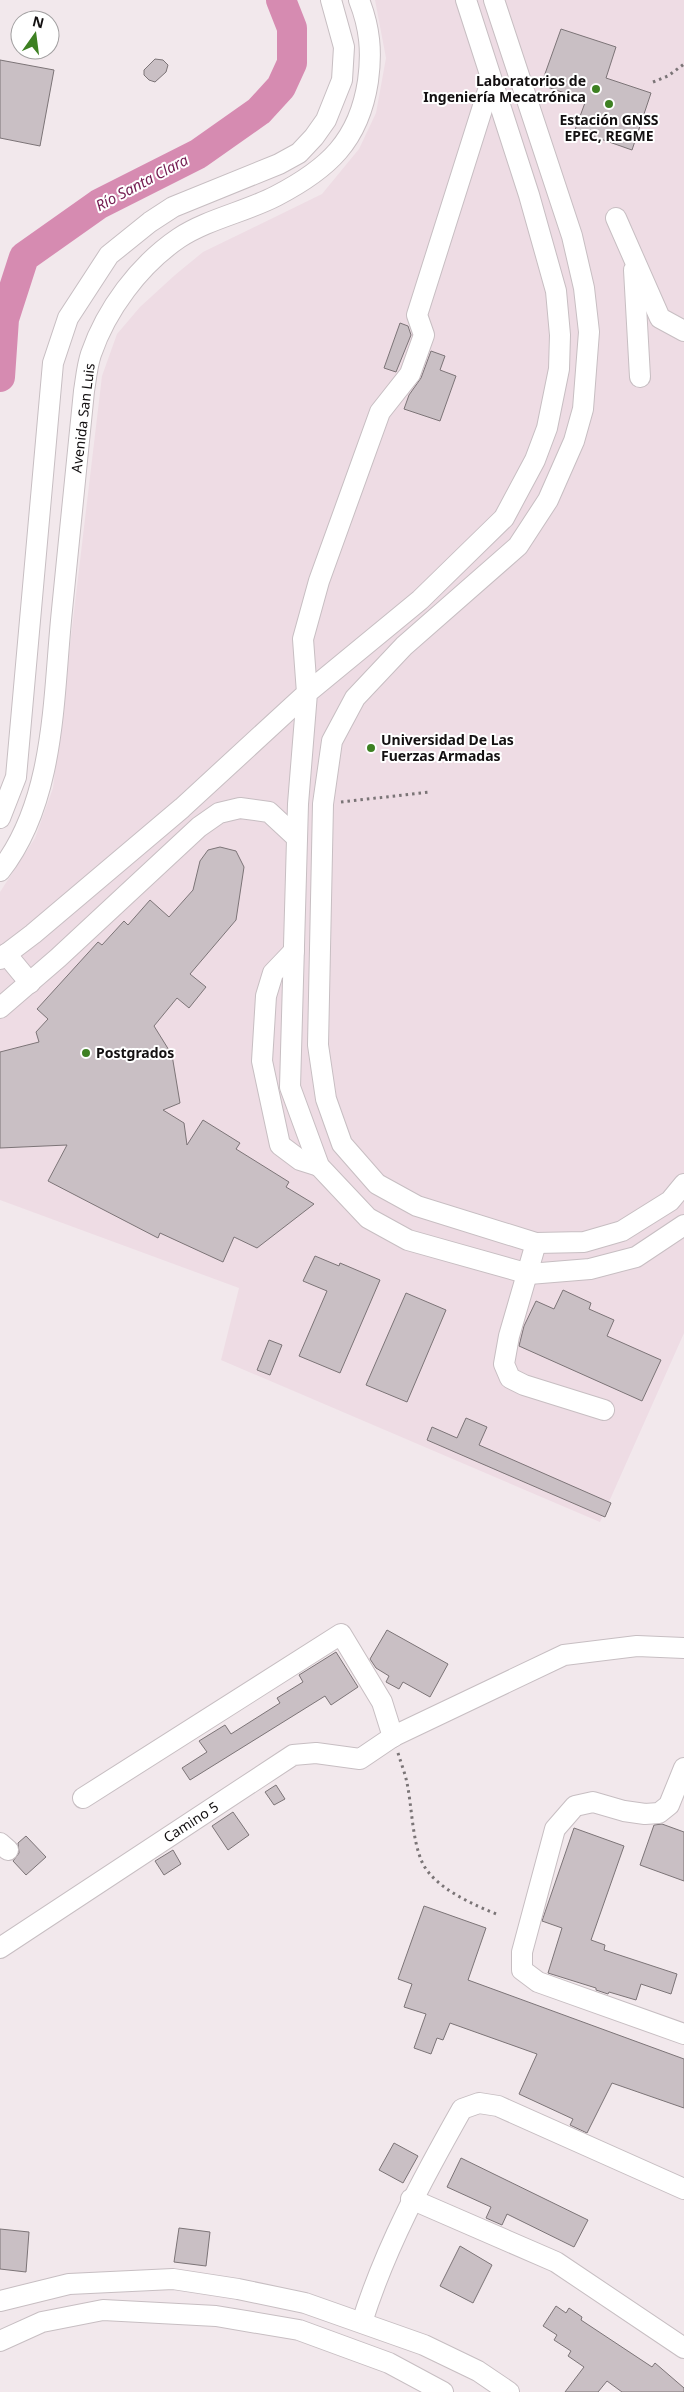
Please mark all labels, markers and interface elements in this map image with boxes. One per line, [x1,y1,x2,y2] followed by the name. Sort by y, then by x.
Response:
[10,10,60,60] north arrow
[30,11,46,32] text: N
[423,71,586,106] place label: Laboratorios de Ingeniería Mecatrónica
[590,83,602,95] marker: Laboratorios de Ingeniería Mecatrónica
[603,98,615,110] marker: Estación GNSS EPEC, REGME
[559,110,659,145] place label: Estación GNSS EPEC, REGME
[92,149,192,215] water label: Río Santa Clara
[66,362,99,474] street label: Avenida San Luis
[381,730,514,765] place label: Universidad De Las Fuerzas Armadas
[365,742,377,754] marker: Universidad De Las Fuerzas Armadas
[96,1043,174,1062] place label: Postgrados
[80,1047,92,1059] marker: Postgrados
[159,1797,222,1846] street label: Camino 5

